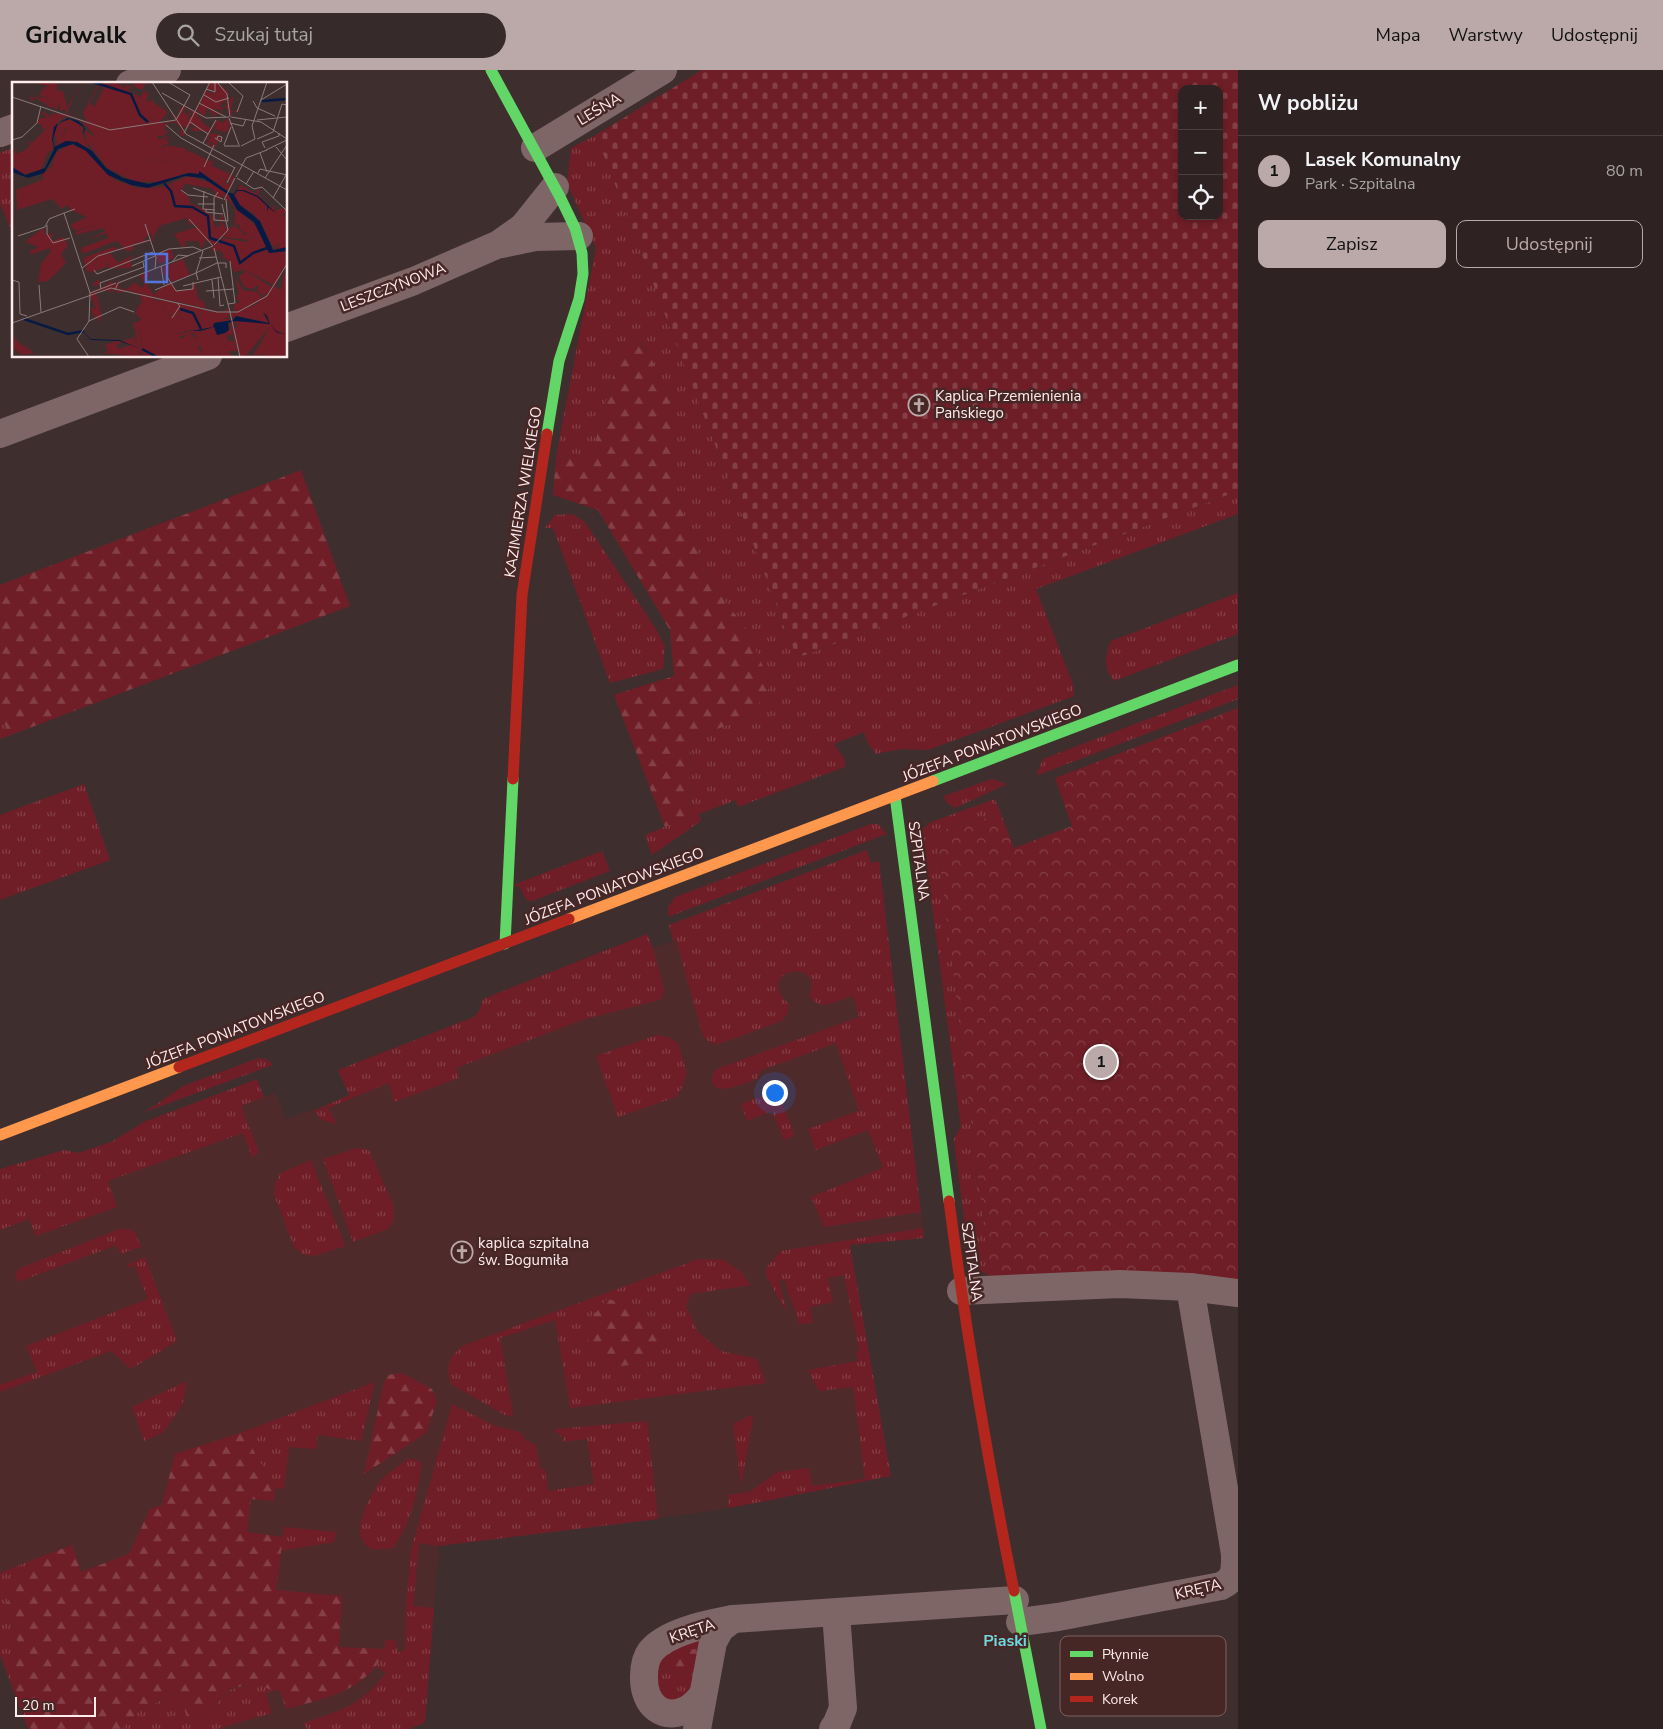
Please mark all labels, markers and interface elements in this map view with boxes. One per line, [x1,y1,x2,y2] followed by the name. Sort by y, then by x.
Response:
[156,13,506,58] search box
[25,19,126,51] text: Gridwalk
[174,21,202,49] icon: search
[214,22,313,48] text: Szukaj tutaj
[1376,23,1420,47] text: Mapa
[1448,23,1523,47] text: Warstwy
[1551,23,1638,47] text: Udostępnij
[12,82,288,358] inset map
[1178,85,1223,220] map controls
[1178,85,1223,130] button: +
[573,87,625,130] street label: LEŚNA
[1258,89,1359,117] text: W pobliżu
[1178,130,1223,175] button: −
[1305,147,1461,173] text: Lasek Komunalny
[1269,160,1279,182] text: 1
[1606,160,1643,182] text: 80 m
[1305,173,1416,195] text: Park · Szpitalna
[1178,175,1223,220] button: locate
[1258,220,1446,268] button: Zapisz
[1456,220,1643,268] button: Udostępnij
[337,258,449,316] street label: LESZCZYNOWA
[935,386,1081,423] place label: Kaplica Przemienienia Pańskiego
[907,393,931,417] church icon: Kaplica Przemienienia Pańskiego
[500,405,546,579] street label: KAZIMIERZA WIELKIEGO
[898,699,1085,787] street label: JÓZEFA PONIATOWSKIEGO
[904,820,934,902] street label: SZPITALNA
[520,842,707,930] street label: JÓZEFA PONIATOWSKIEGO
[141,986,328,1074] street label: JÓZEFA PONIATOWSKIEGO
[1085,1043,1117,1081] pin: 1
[762,1080,788,1106] your location
[957,1221,987,1303] street label: SZPITALNA
[478,1233,589,1270] place label: kaplica szpitalna św. Bogumiła
[450,1240,474,1264] church icon: kaplica szpitalna św. Bogumiła
[1173,1574,1223,1604] street label: KRĘTA
[667,1614,717,1648] street label: KRĘTA
[983,1630,1027,1652] district label: Piaski
[1060,1636,1226,1716] legend
[1102,1645,1149,1664] text: Płynnie
[1102,1667,1144,1686] text: Wolno
[1102,1690,1139,1709] text: Korek
[15,1694,96,1717] scale bar
[22,1696,54,1715] text: 20 m

